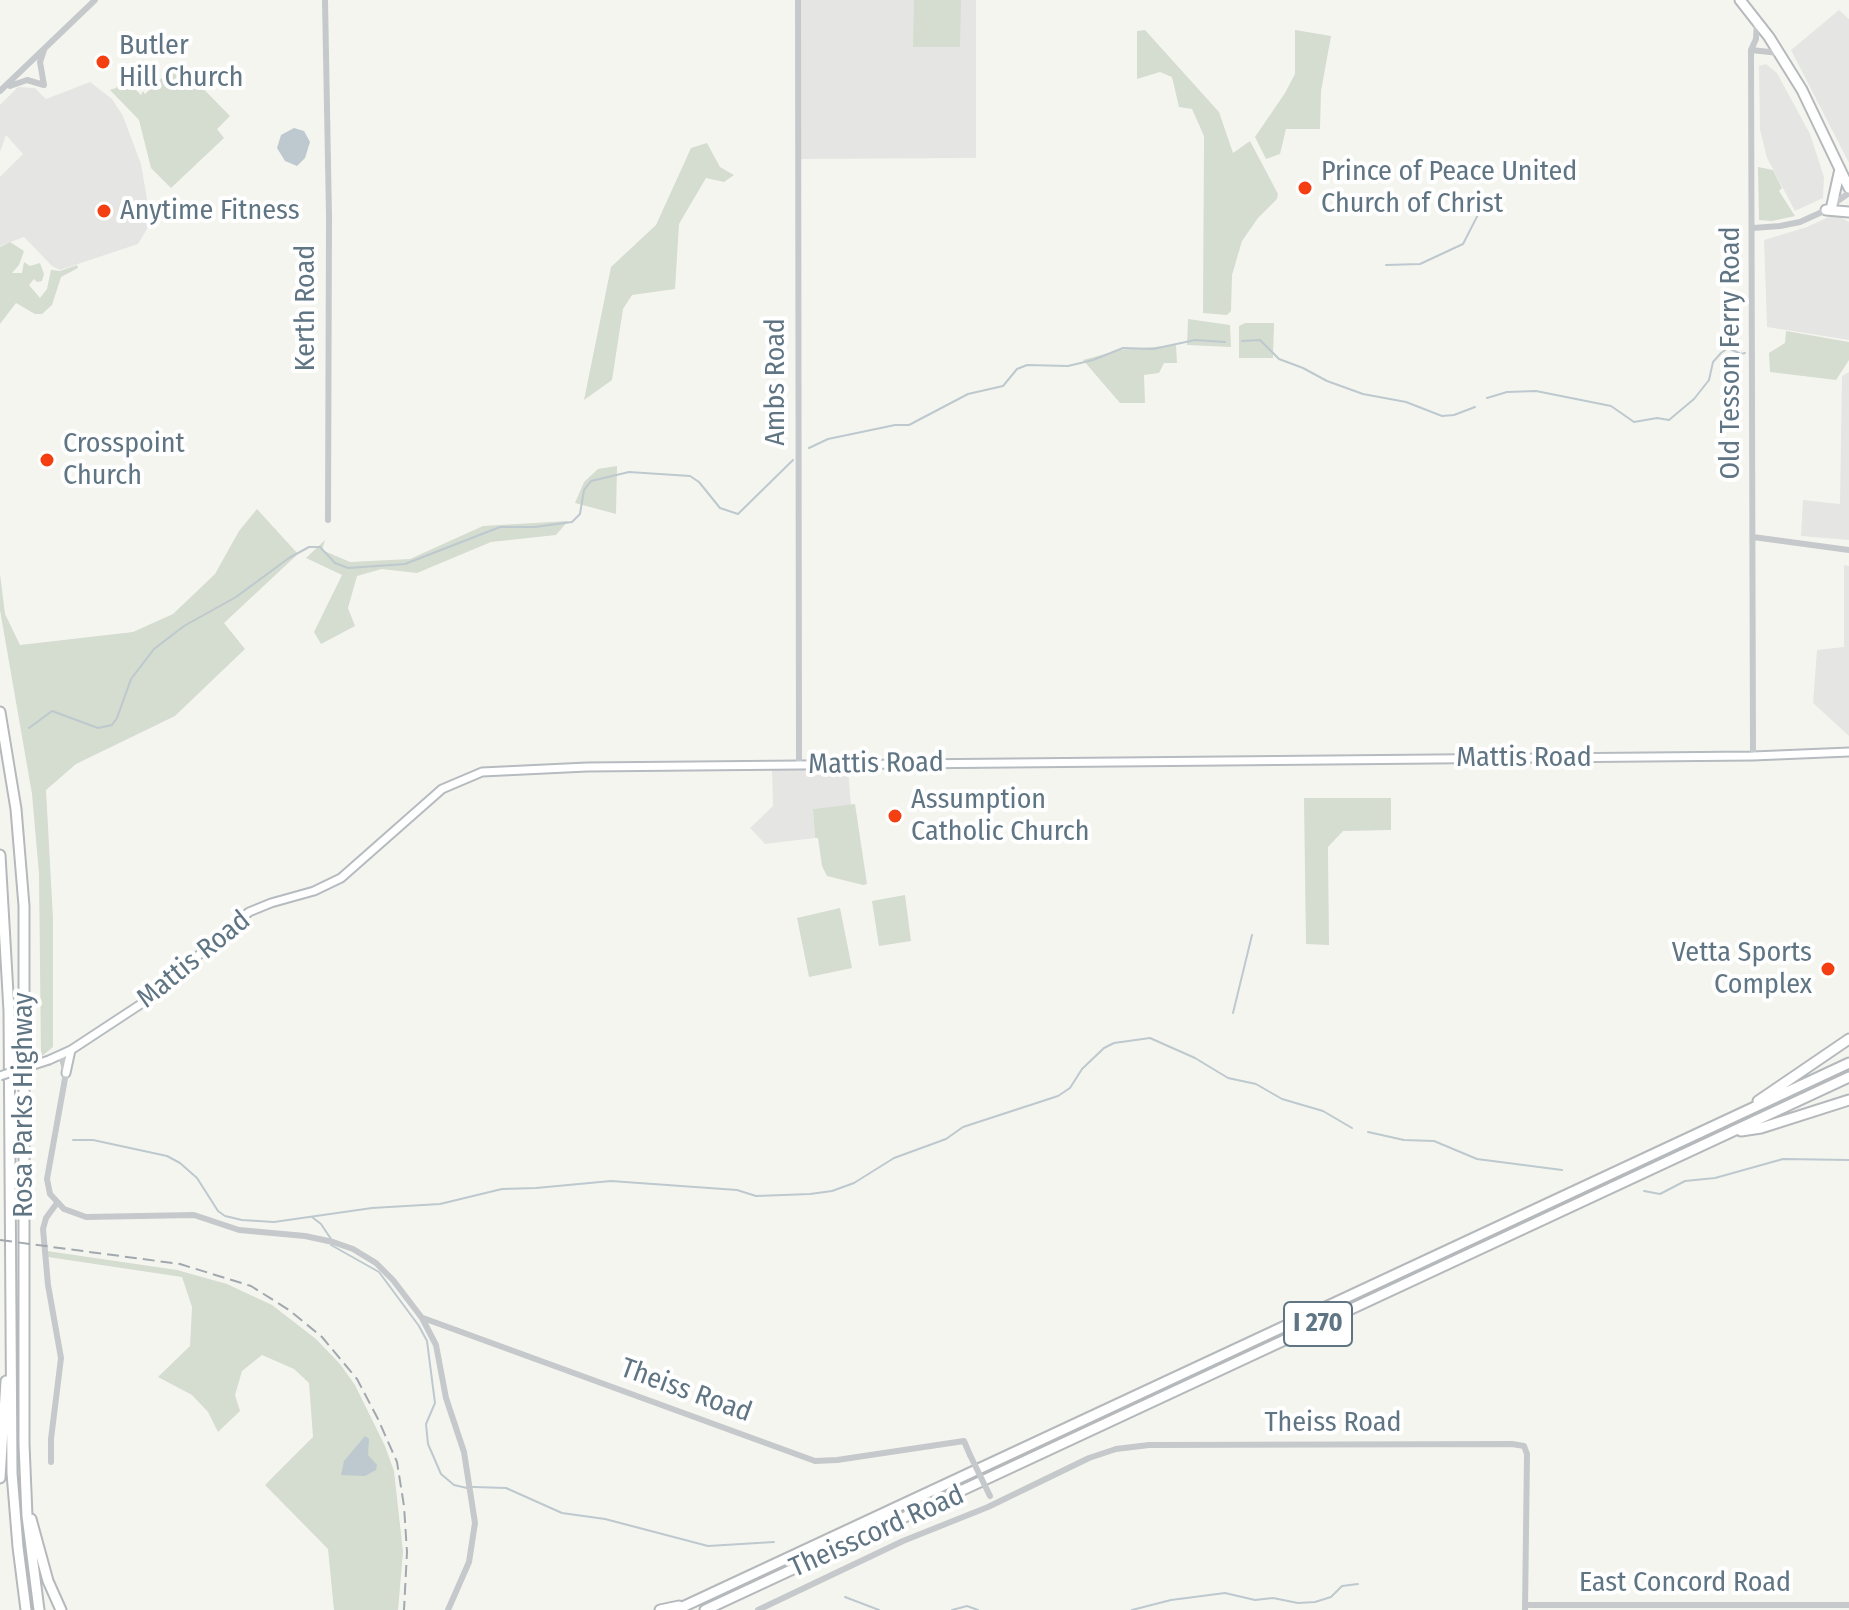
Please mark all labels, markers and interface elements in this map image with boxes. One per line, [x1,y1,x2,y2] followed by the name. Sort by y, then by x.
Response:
[119,29,243,95] place label: Butler Hill Church
[94,53,112,71] marker: Butler Hill Church
[1321,155,1577,221] place label: Prince of Peace United Church of Christ
[1296,179,1314,197] marker: Prince of Peace United Church of Christ
[120,194,300,228] place label: Anytime Fitness
[95,202,113,220] marker: Anytime Fitness
[1714,226,1748,480] street label: Old Tesson Ferry Road
[289,245,323,371] street label: Kerth Road
[759,318,793,446] street label: Ambs Road
[63,427,185,493] place label: Crosspoint Church
[38,451,56,469] marker: Crosspoint Church
[1456,741,1592,775] street label: Mattis Road
[808,746,944,782] street label: Mattis Road
[911,783,1089,849] place label: Assumption Catholic Church
[886,807,904,825] marker: Assumption Catholic Church
[131,904,257,1016] street label: Mattis Road
[1672,936,1812,1002] place label: Vetta Sports Complex
[1819,960,1837,978] marker: Vetta Sports Complex
[7,992,41,1218] street label: Rosa Parks Highway
[1284,1302,1352,1346] road number: I 270
[616,1352,756,1430] street label: Theiss Road
[1265,1406,1401,1440] street label: Theiss Road
[785,1479,969,1585] street label: Theisscord Road
[1579,1566,1791,1600] street label: East Concord Road

